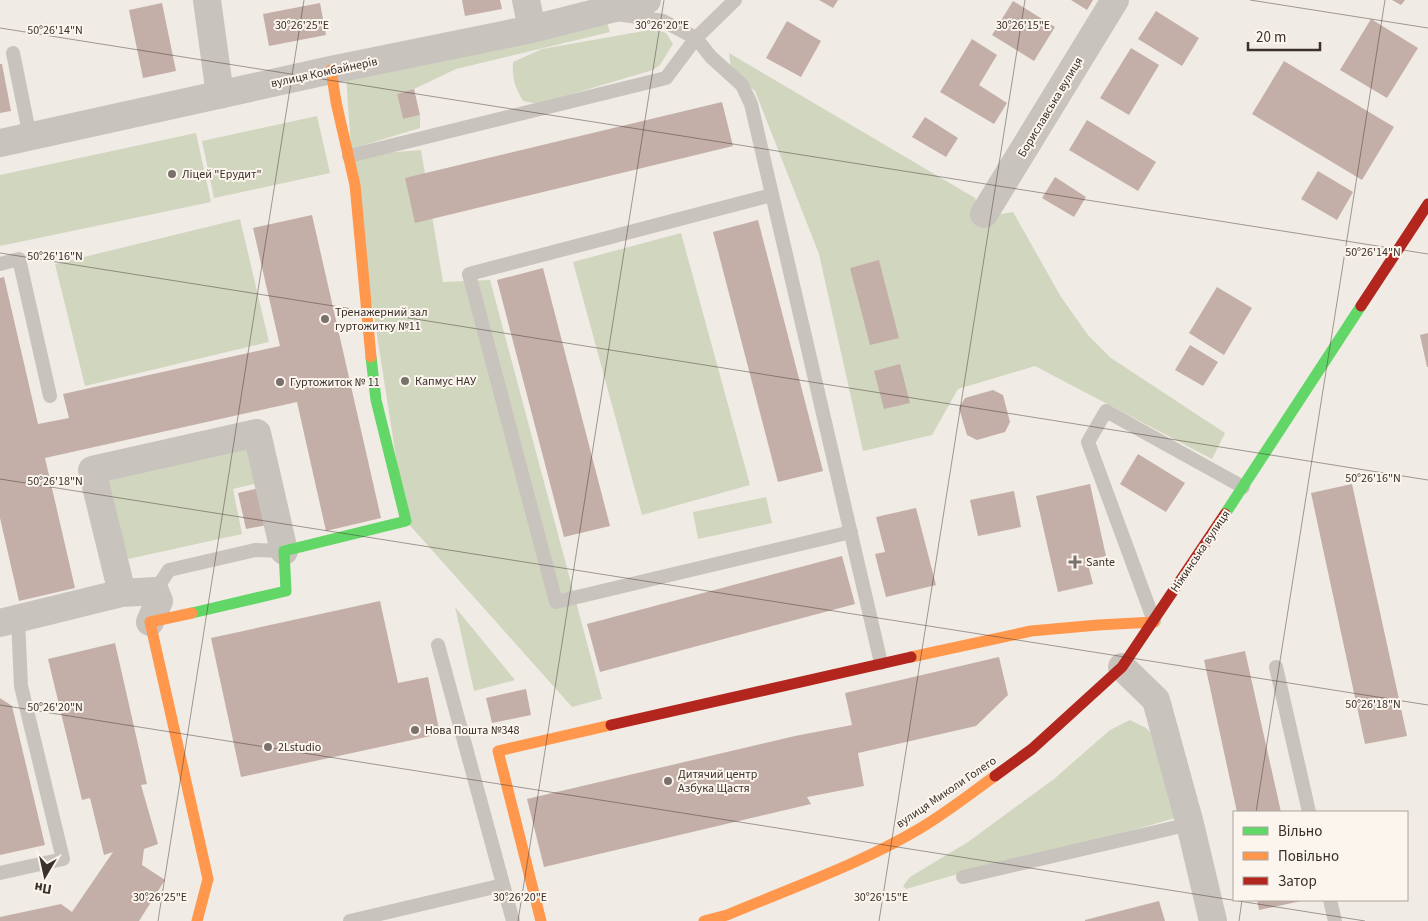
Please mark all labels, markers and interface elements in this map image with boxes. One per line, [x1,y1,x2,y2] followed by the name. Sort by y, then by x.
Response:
[275,17,329,34] text: 30°26'25"E
[635,17,689,34] text: 30°26'20"E
[996,17,1050,34] text: 30°26'15"E
[1248,20,1320,52] scale bar
[27,22,83,39] text: 50°26'14"N
[1256,27,1286,48] text: 20 m
[269,53,379,92] street label: вулиця Комбайнерів
[1014,54,1087,161] street label: Бориславська вулиця
[182,166,262,183] place label: Ліцей "Ерудит"
[166,168,178,180] marker: Ліцей "Ерудит"
[1345,244,1401,261] text: 50°26'14"N
[27,248,83,265] text: 50°26'16"N
[335,304,428,335] place label: Тренажерний зал гуртожитку №11
[319,313,331,325] marker: Тренажерний зал гуртожитку №11
[415,373,477,390] place label: Капмус НАУ
[290,374,380,391] place label: Гуртожиток № 11
[399,375,411,387] marker: Капмус НАУ
[274,376,286,388] marker: Гуртожиток № 11
[1345,470,1401,487] text: 50°26'16"N
[27,473,83,490] text: 50°26'18"N
[1167,507,1234,596] street label: Ніжинська вулиця
[1086,554,1115,571] place label: Sante
[1068,555,1082,569] marker: Sante
[1345,696,1401,713] text: 50°26'18"N
[27,699,83,716] text: 50°26'20"N
[425,722,519,739] place label: Нова Пошта №348
[409,724,421,736] marker: Нова Пошта №348
[278,739,321,756] place label: 2Lstudio
[262,741,274,753] marker: 2Lstudio
[893,752,1000,832] street label: вулиця Миколи Голего
[678,766,758,797] place label: Дитячий центр Азбука Щастя
[662,775,674,787] marker: Дитячий центр Азбука Щастя
[1233,811,1408,901] legend
[1278,821,1322,842] text: Вільно
[1278,846,1339,867] text: Повільно
[20,851,70,901] north arrow
[1278,871,1317,892] text: Затор
[33,877,53,899] text: Пн
[133,889,187,906] text: 30°26'25"E
[493,889,547,906] text: 30°26'20"E
[854,889,908,906] text: 30°26'15"E

